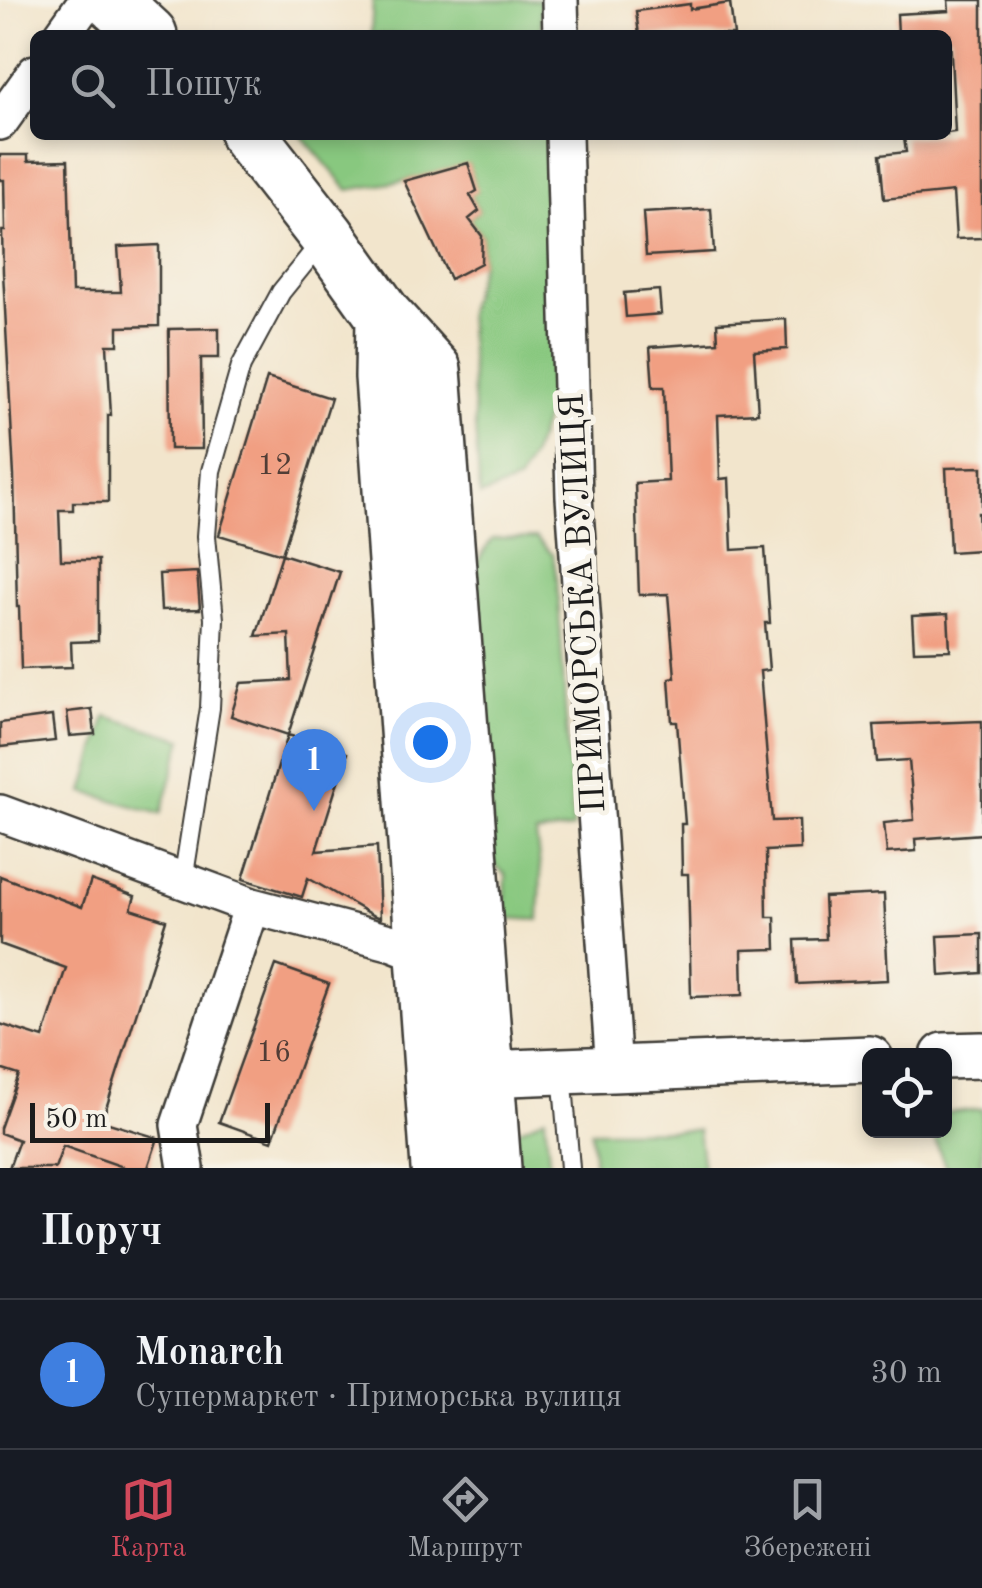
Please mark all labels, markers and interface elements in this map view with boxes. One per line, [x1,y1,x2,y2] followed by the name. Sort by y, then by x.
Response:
[30,30,952,140] search box
[65,58,120,113] icon: search
[145,66,262,104] text: Пошук
[556,392,612,814] street label: ПРИМОРСЬКА ВУЛИЦЯ
[258,451,292,481] house number: 12
[405,717,456,768] your location
[282,728,346,811] pin: 1
[257,1038,291,1068] house number: 16
[862,1048,952,1138] map controls
[862,1048,952,1138] button: locate
[30,1098,270,1142] scale bar
[45,1106,108,1134] text: 50 m
[40,1212,162,1254] text: Поруч
[135,1335,284,1373] text: Monarch
[63,1358,82,1390] text: 1
[871,1358,942,1390] text: 30 m
[135,1382,622,1414] text: Супермаркет · Приморська вулиця
[111,1472,186,1567] tab: Карта
[408,1472,523,1567] tab: Маршрут
[744,1472,871,1567] tab: Збережені

